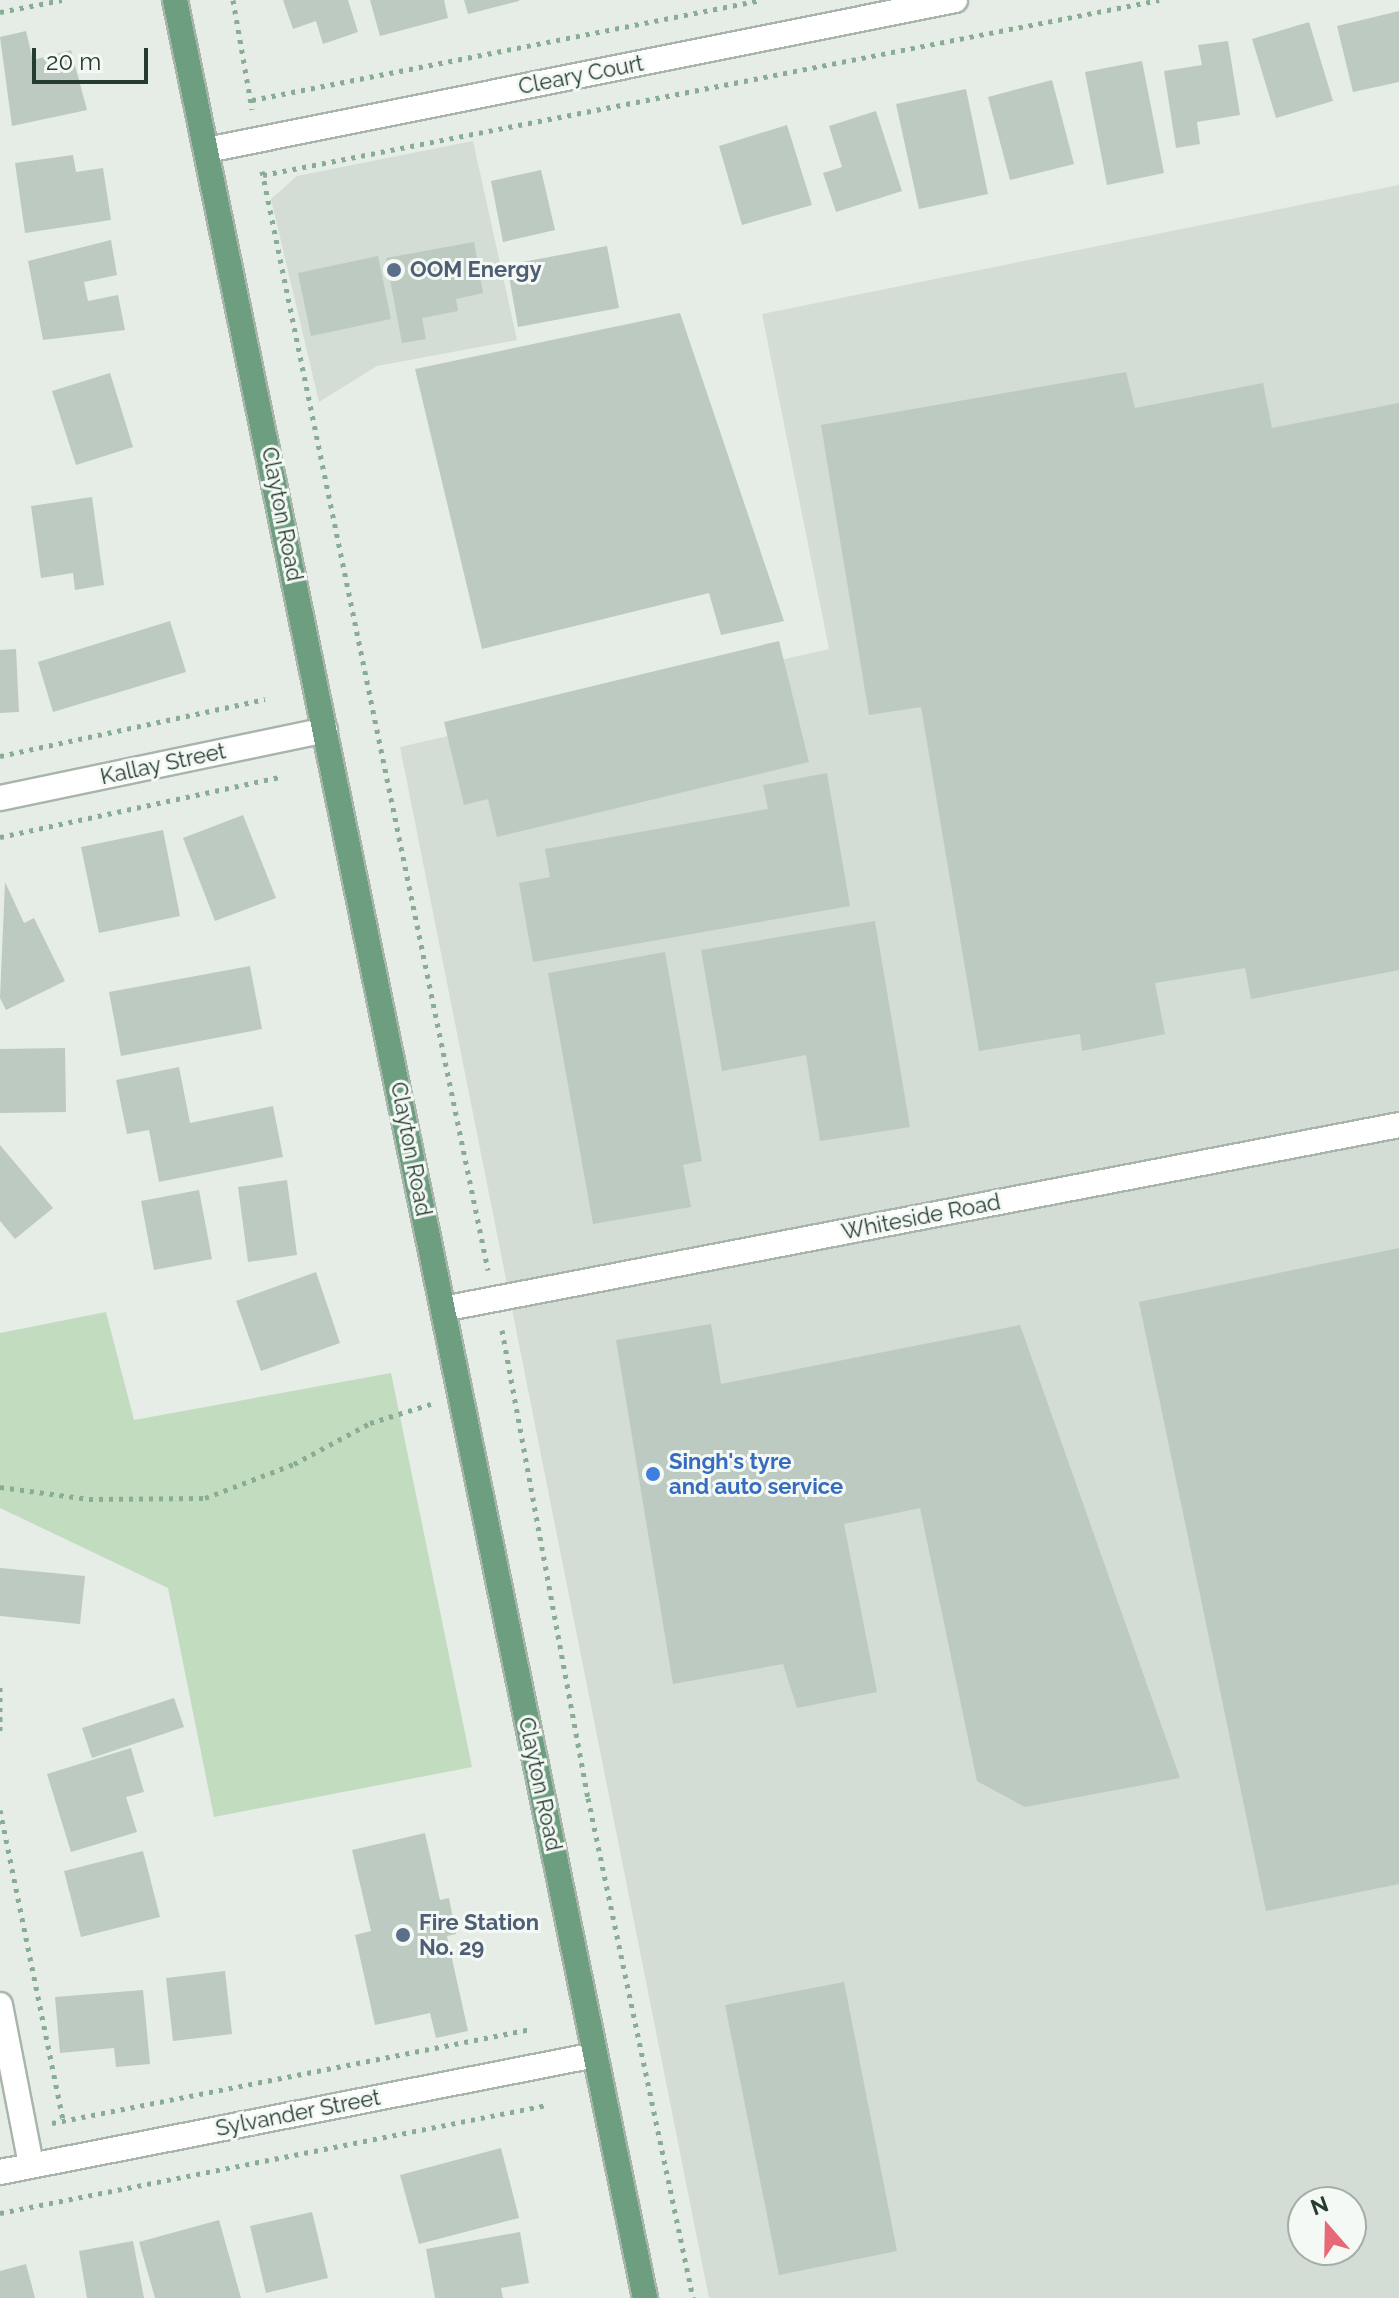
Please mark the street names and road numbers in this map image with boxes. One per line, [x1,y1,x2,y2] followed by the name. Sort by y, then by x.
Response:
[516,50,646,100] street label: Cleary Court
[256,445,308,583] street label: Clayton Road
[98,738,228,790] street label: Kallay Street
[385,1080,437,1218] street label: Clayton Road
[839,1189,1003,1245] street label: Whiteside Road
[513,1715,567,1853] street label: Clayton Road
[213,2084,383,2142] street label: Sylvander Street

